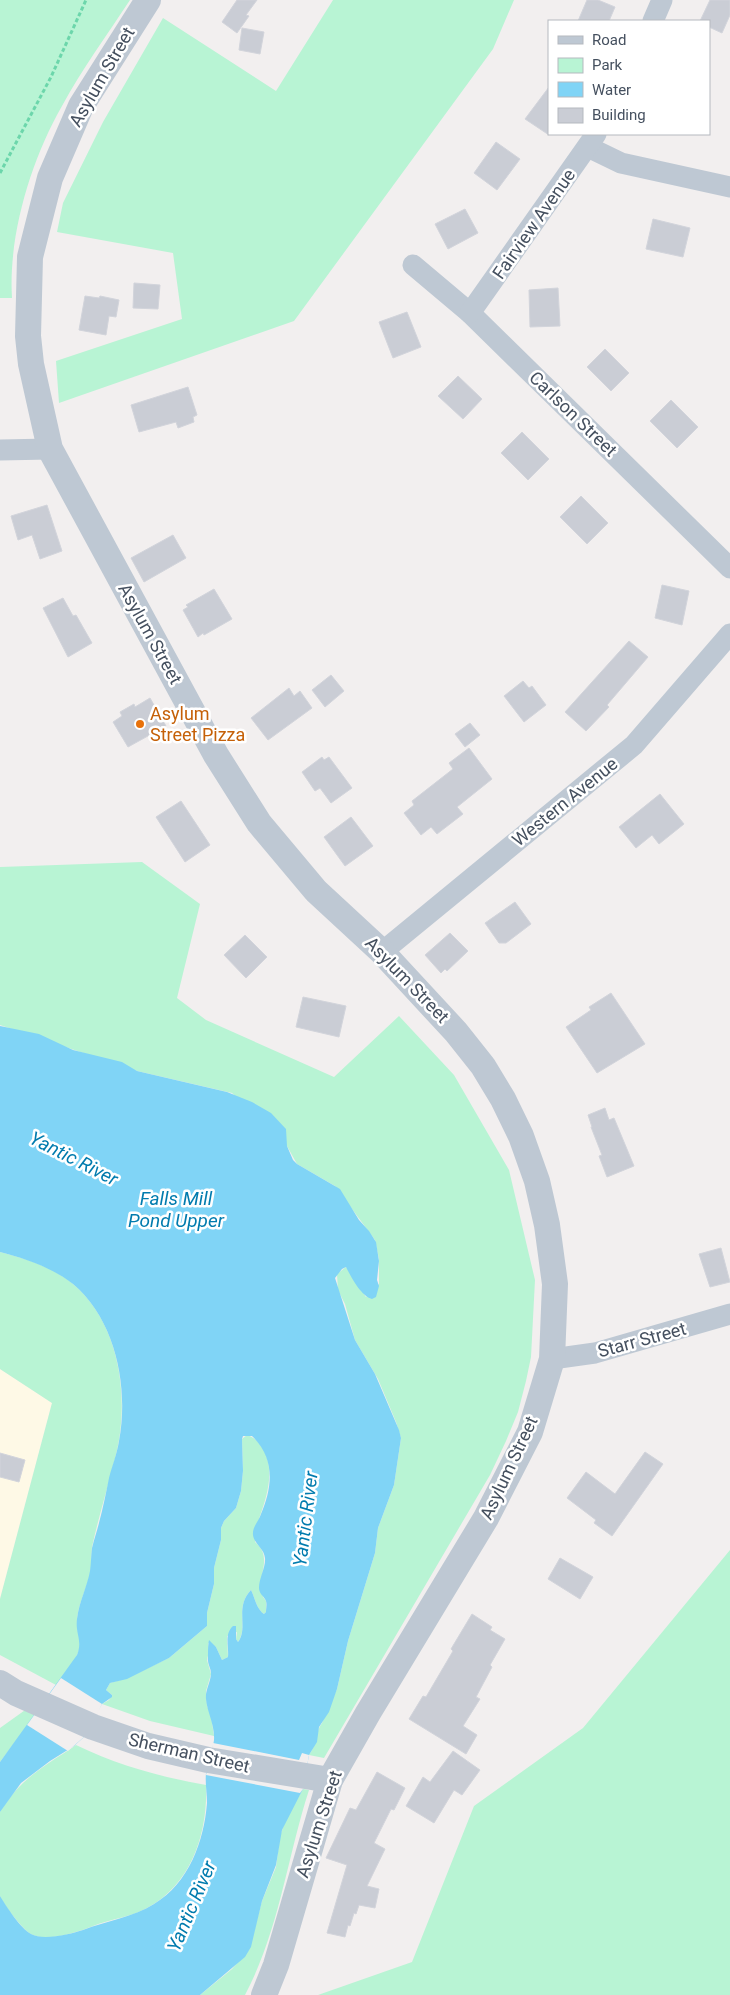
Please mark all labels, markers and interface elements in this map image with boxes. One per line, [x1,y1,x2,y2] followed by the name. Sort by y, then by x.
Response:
[548,20,710,135] legend
[65,23,139,130] street label: Asylum Street
[592,31,626,49] text: Road
[592,56,623,74] text: Park
[592,81,631,99] text: Water
[592,106,646,124] text: Building
[488,165,579,283] street label: Fairview Avenue
[525,367,622,461] street label: Carlson Street
[114,580,187,688] street label: Asylum Street
[150,703,245,745] place label: Asylum Street Pizza
[134,718,146,730] marker: Asylum Street Pizza
[508,753,622,850] street label: Western Avenue
[361,932,454,1027] street label: Asylum Street
[26,1126,122,1191] water label: Yantic River
[128,1187,225,1232] water label: Falls Mill Pond Upper
[595,1318,688,1361] street label: Starr Street
[475,1413,542,1523] street label: Asylum Street
[288,1469,323,1568] water label: Yantic River
[126,1728,252,1777] street label: Sherman Street
[291,1767,346,1880] street label: Asylum Street
[162,1857,221,1955] water label: Yantic River

